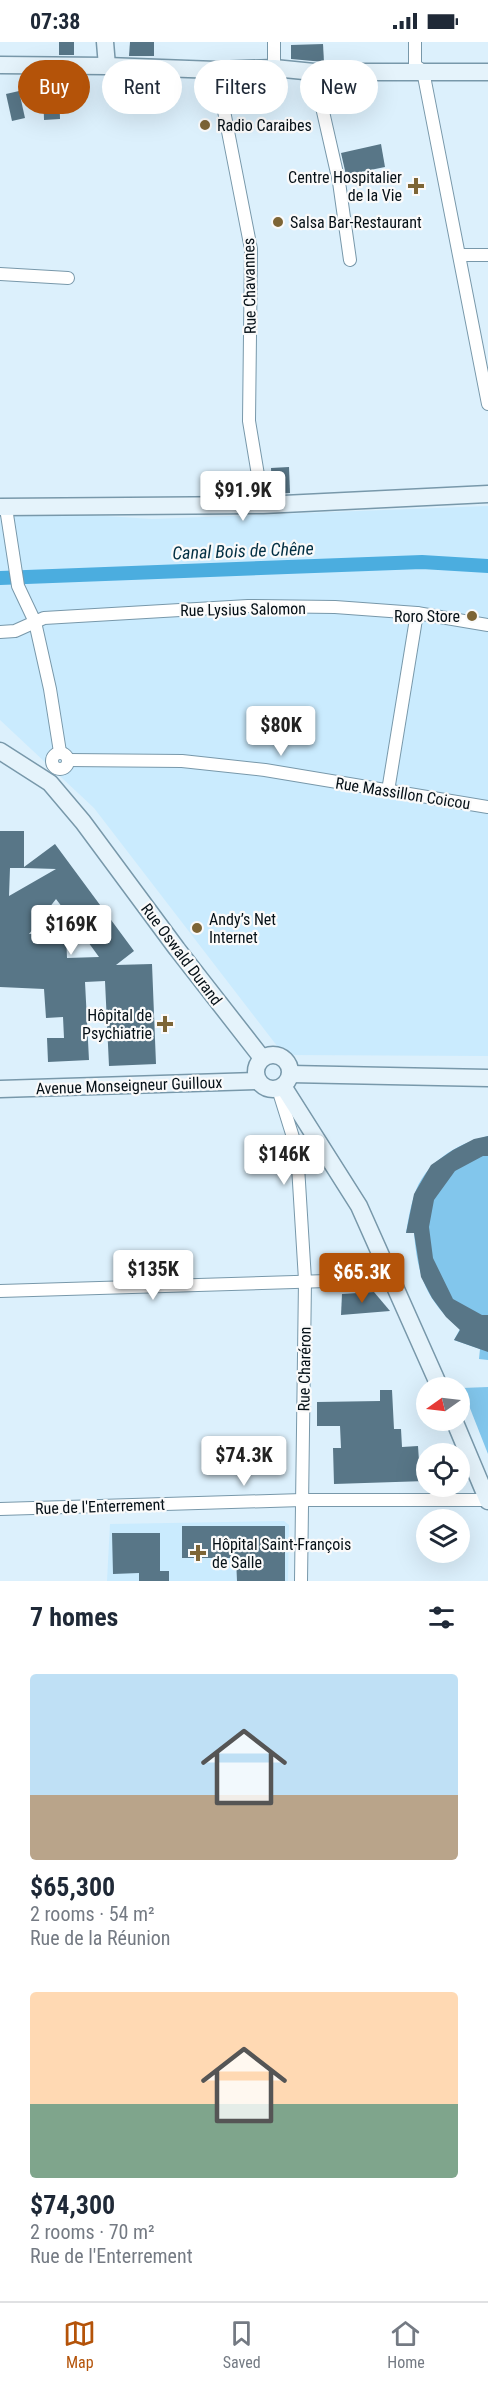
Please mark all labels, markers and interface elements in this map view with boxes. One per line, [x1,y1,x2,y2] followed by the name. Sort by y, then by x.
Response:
[30,9,81,34] text: 07:38
[18,60,90,114] chip: Buy
[102,60,182,114] chip: Rent
[194,60,288,114] chip: Filters
[300,60,378,114] chip: New
[217,116,312,135] place label: Radio Caraibes
[198,118,212,132] marker: Radio Caraibes
[288,168,402,205] place label: Centre Hospitalier de la Vie
[407,177,425,195] marker: Centre Hospitalier de la Vie
[290,213,422,232] place label: Salsa Bar-Restaurant
[271,215,285,229] marker: Salsa Bar-Restaurant
[239,238,260,334] street label: Rue Chavannes
[194,471,292,522] pin: $91.9K
[214,478,272,502] text: $91.9K
[172,538,314,563] water label: Canal Bois de Chêne
[180,599,306,620] street label: Rue Lysius Salomon
[394,607,460,626] place label: Roro Store
[465,609,479,623] marker: Roro Store
[245,706,317,757] pin: $80K
[260,713,302,737] text: $80K
[334,773,472,814] street label: Rue Massillon Coicou
[137,900,226,1009] street label: Rue Oswald Durand
[29,905,113,956] pin: $169K
[209,910,276,947] place label: Andy’s Net Internet
[45,912,97,936] text: $169K
[190,921,204,935] marker: Andy’s Net Internet
[82,1006,152,1043] place label: Hôpital de Psychiatrie
[156,1015,174,1033] marker: Hôpital de Psychiatrie
[36,1073,223,1098] street label: Avenue Monseigneur Guilloux
[242,1135,326,1186] pin: $146K
[258,1142,310,1166] text: $146K
[111,1250,195,1301] pin: $135K
[313,1253,411,1304] pin: $65.3K
[127,1257,179,1281] text: $135K
[333,1260,391,1284] text: $65.3K
[294,1327,315,1411] street label: Rue Charéron
[416,1377,470,1431] north arrow
[416,1377,470,1563] map controls
[195,1436,293,1487] pin: $74.3K
[215,1443,273,1467] text: $74.3K
[416,1443,470,1497] button: locate
[35,1495,166,1518] street label: Rue de l'Enterrement
[416,1509,470,1563] button: layers
[212,1535,351,1572] place label: Hôpital Saint-François de Salle
[189,1544,207,1562] marker: Hôpital Saint-François de Salle
[425,1601,458,1634] icon: filters
[30,1602,118,1632] text: 7 homes
[190,1713,298,1821] icon: home
[30,1872,115,1902] text: $65,300
[30,1902,155,1926] text: 2 rooms · 54 m²
[30,1926,171,1950] text: Rue de la Réunion
[190,2031,298,2139] icon: home
[30,2190,115,2220] text: $74,300
[30,2220,155,2244] text: 2 rooms · 70 m²
[30,2244,193,2268] text: Rue de l'Enterrement
[63,2317,96,2372] tab: Map
[223,2317,261,2372] tab: Saved
[387,2317,425,2372] tab: Home

